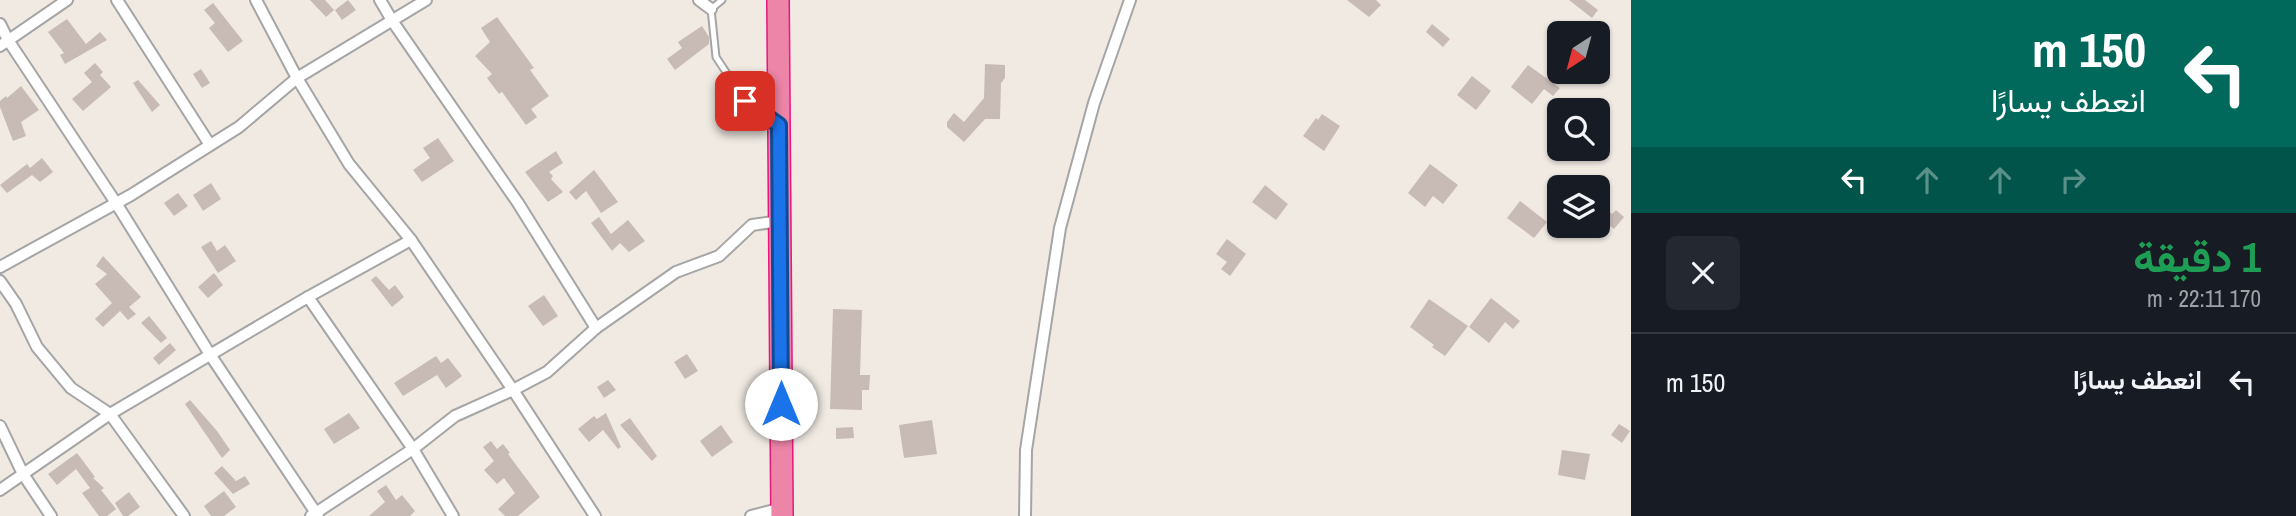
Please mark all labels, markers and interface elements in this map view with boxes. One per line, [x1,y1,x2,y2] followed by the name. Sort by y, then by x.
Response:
[2032,16,2146,82] text: 150 m
[1547,21,1610,84] north arrow
[1547,21,1610,238] map controls
[2170,28,2261,119] icon: left
[715,71,775,131] pin
[1991,79,2146,122] text: انعطف يسارًا
[726,82,764,120] icon: arrive
[1547,98,1610,161] button: search
[1835,161,1873,199] icon: left
[1908,161,1946,199] icon: ahead
[1981,161,2019,199] icon: ahead
[2054,161,2092,199] icon: right
[1547,175,1610,238] button: layers
[2133,229,2261,285] text: 1 دقيقة
[1666,236,1740,310] button: close
[2147,283,2261,314] text: 170 m · 22:11
[2073,362,2202,397] text: انعطف يسارًا
[2223,363,2261,401] icon: left
[1666,365,1725,400] text: 150 m
[744,367,818,441] position arrow

